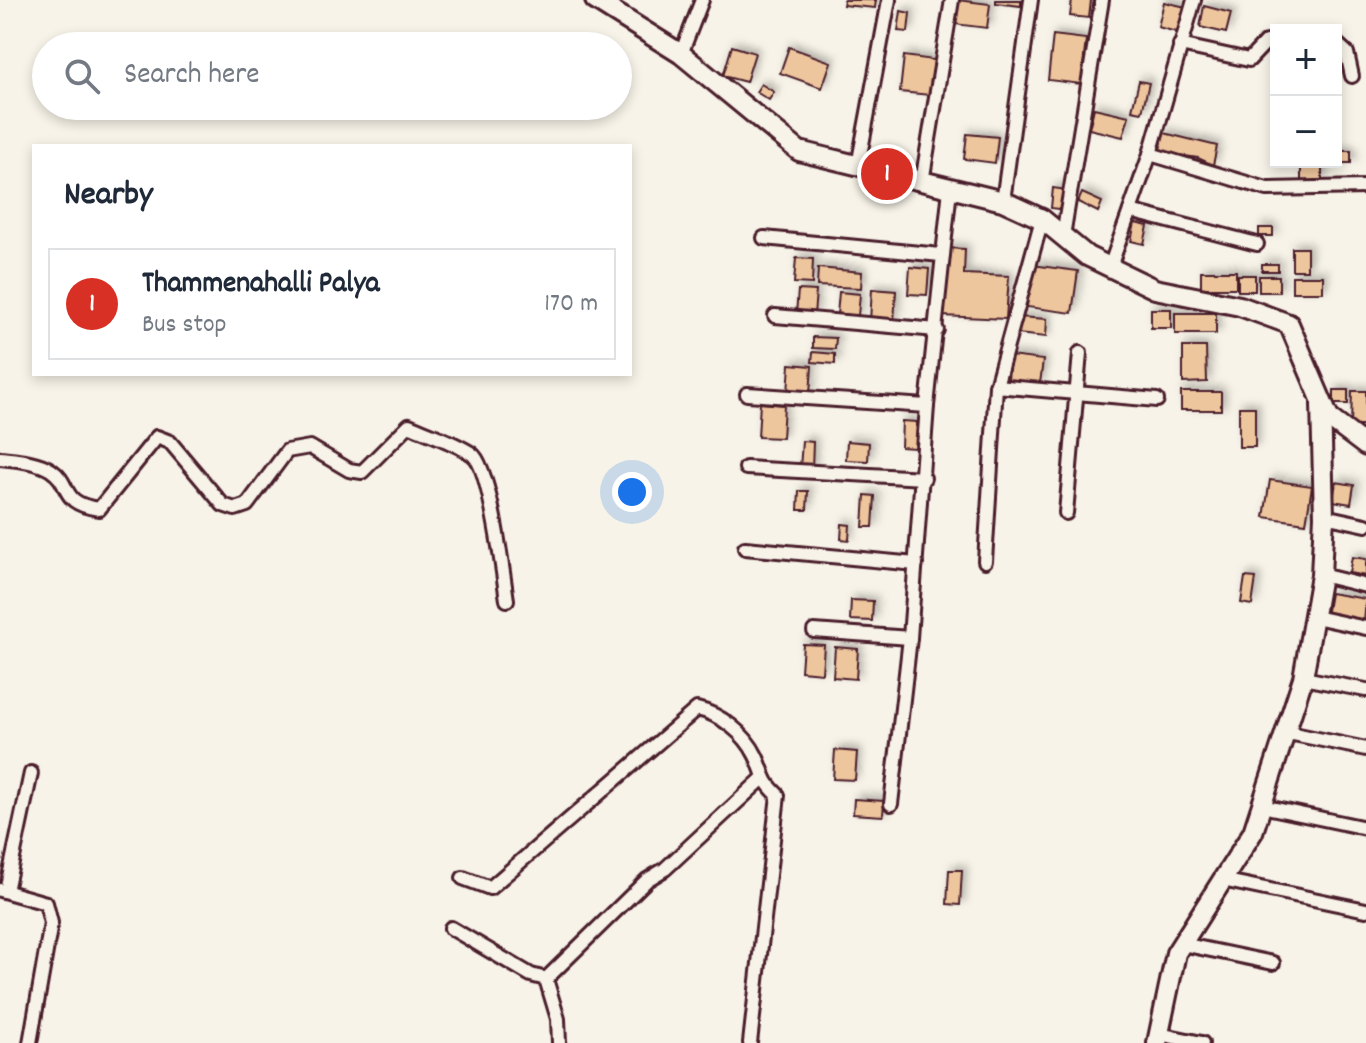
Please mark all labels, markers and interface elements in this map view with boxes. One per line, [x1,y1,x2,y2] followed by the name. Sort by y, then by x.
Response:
[1270,24,1342,168] map controls
[1270,24,1342,96] button: +
[32,32,632,120] search box
[60,54,104,98] icon: search
[124,55,260,98] text: Search here
[1270,96,1342,168] button: −
[861,144,913,204] pin: 1
[64,172,153,221] text: Nearby
[142,264,380,307] text: Thammenahalli Palya
[89,286,95,323] text: 1
[544,286,598,323] text: 170 m
[142,307,227,344] text: Bus stop
[612,472,652,512] your location

